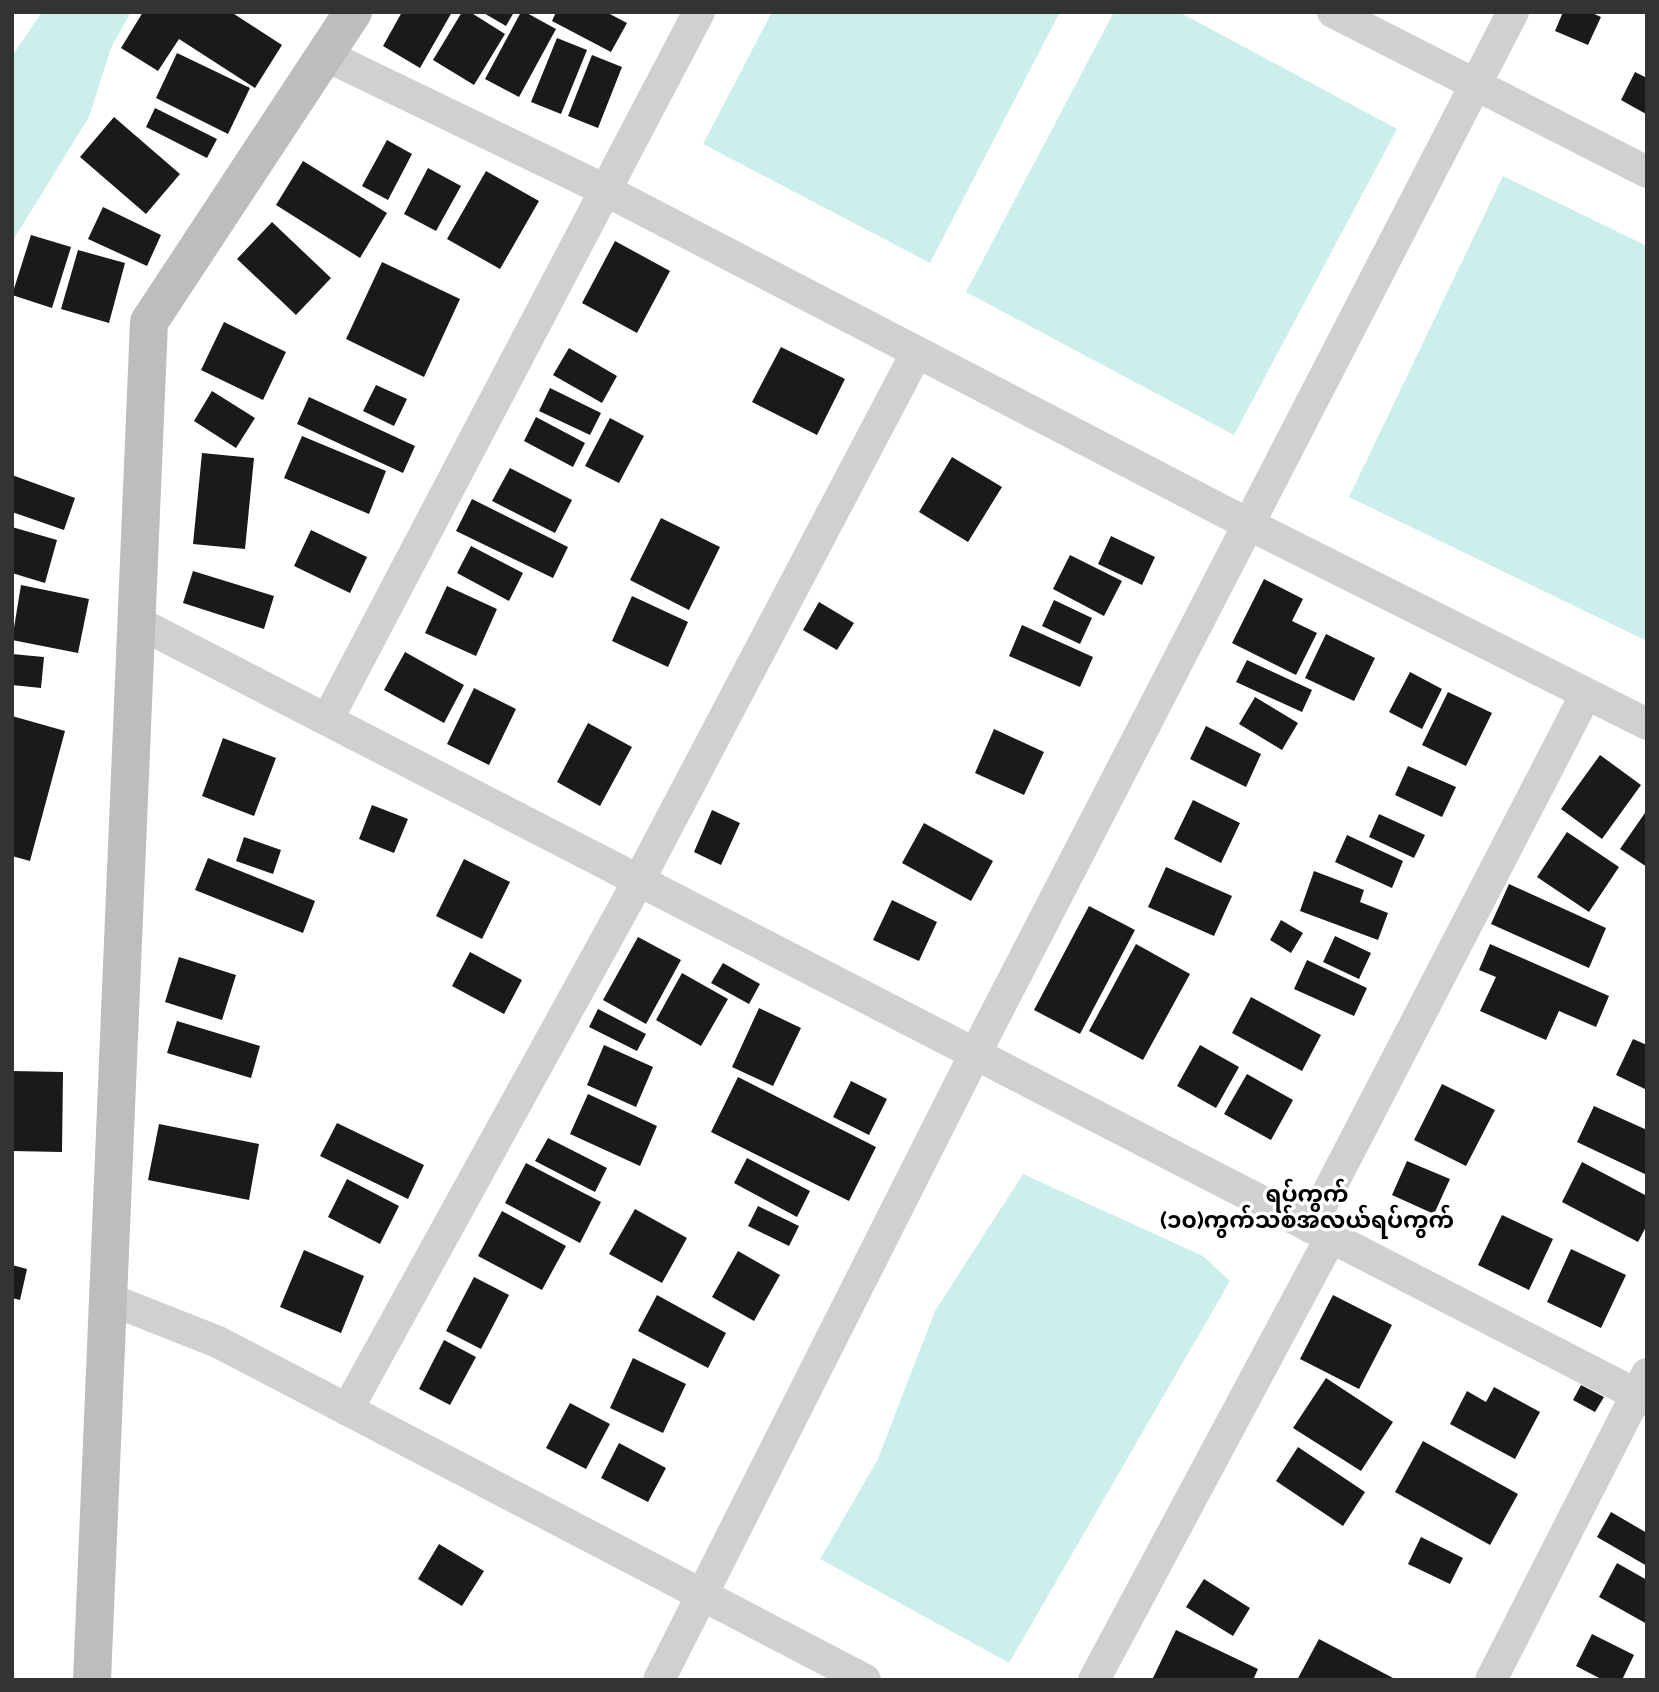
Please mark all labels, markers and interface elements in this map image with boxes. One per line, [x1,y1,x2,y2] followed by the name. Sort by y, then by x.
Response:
[1160,1181,1454,1235] district label: ရပ်ကွက် (၁၀)ကွက်သစ်အလယ်ရပ်ကွက်

